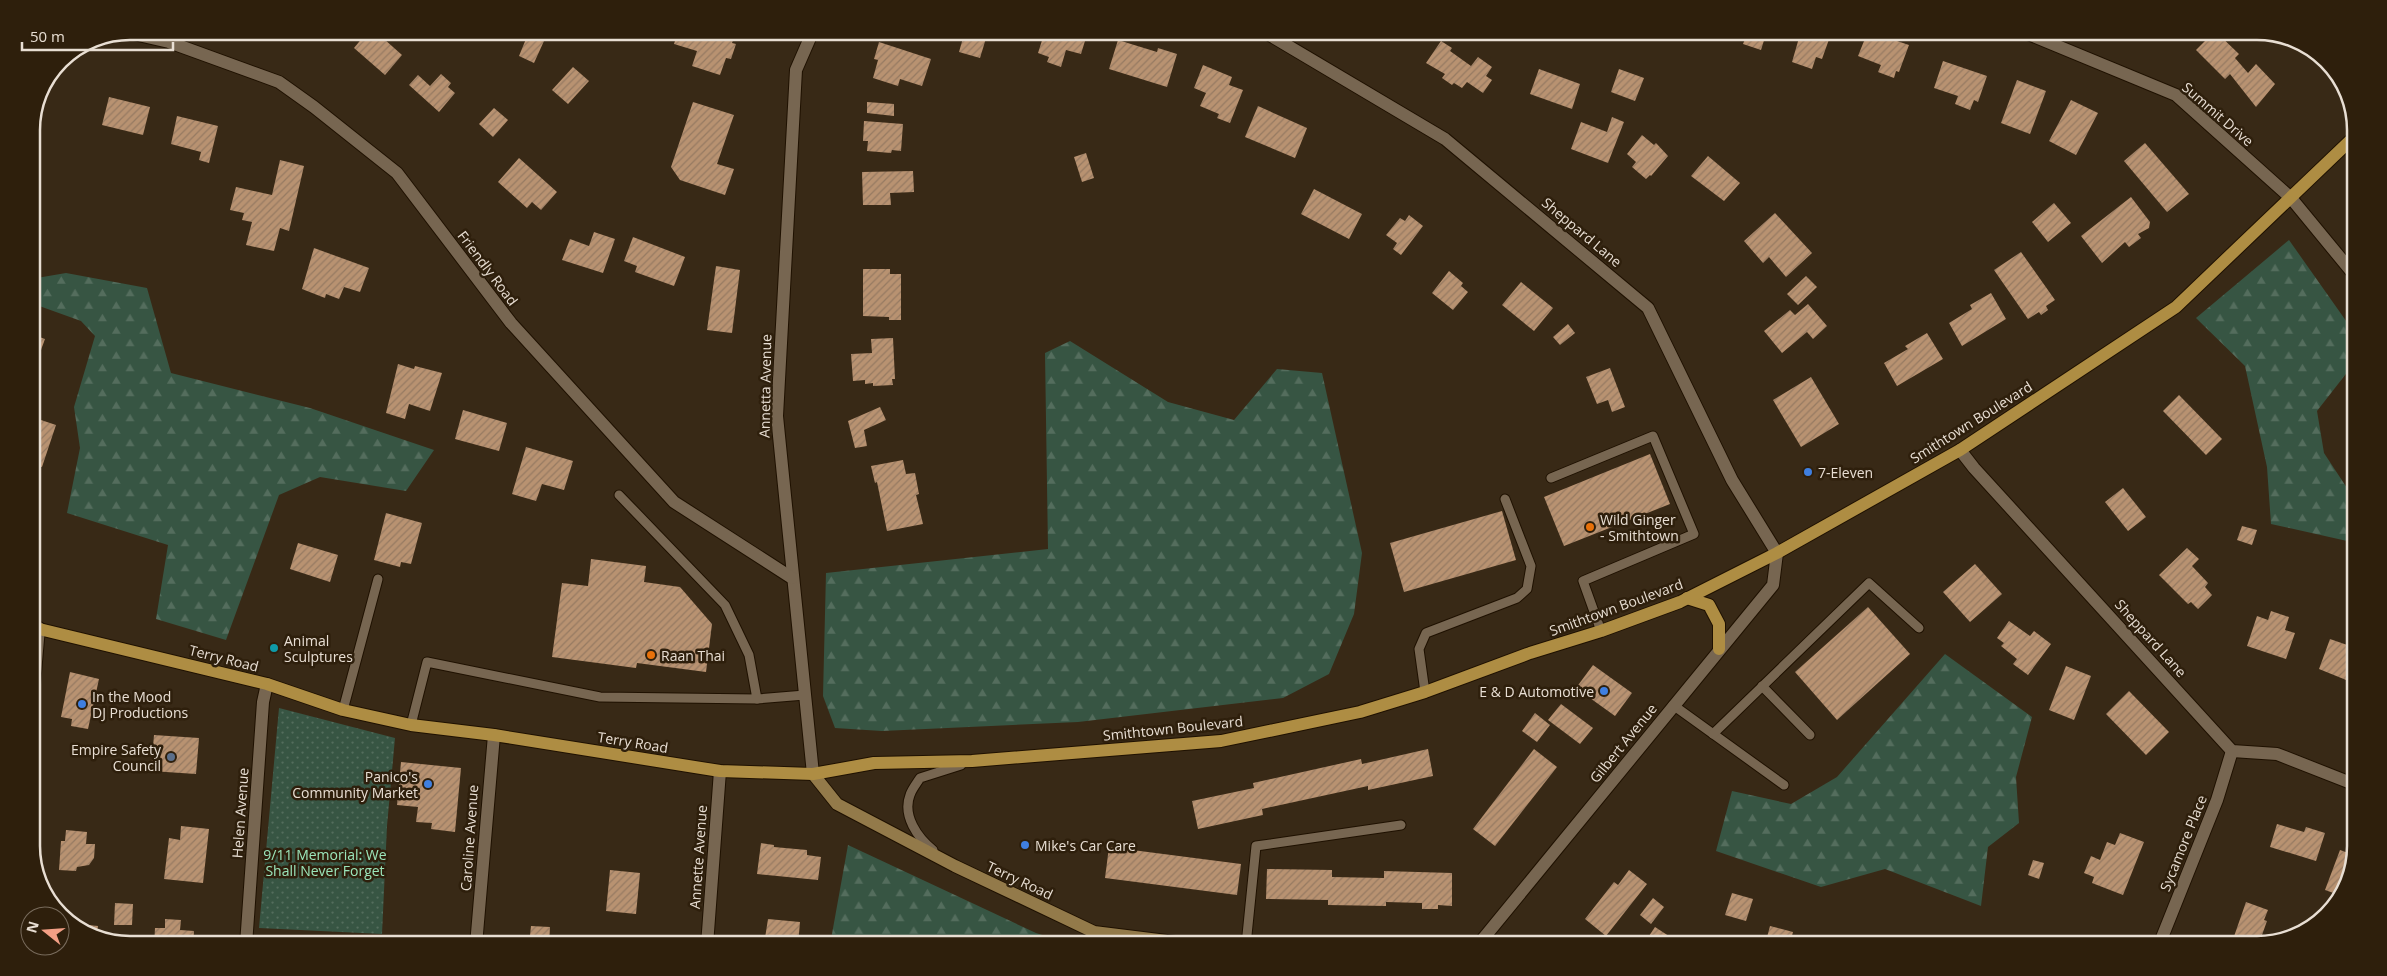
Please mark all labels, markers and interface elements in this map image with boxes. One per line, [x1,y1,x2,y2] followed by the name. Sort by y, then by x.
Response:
[22,20,174,52] scale bar
[30,26,65,46] text: 50 m
[2178,78,2258,150] street label: Summit Drive
[1538,193,1626,271] street label: Sheppard Lane
[454,227,522,309] street label: Friendly Road
[755,334,775,438] street label: Annetta Avenue
[1906,377,2036,467] street label: Smithtown Boulevard
[1818,463,1873,482] place label: 7-Eleven
[1802,466,1814,478] marker: 7-Eleven
[1600,510,1679,545] place label: Wild Ginger - Smithtown
[1584,521,1596,533] marker: Wild Ginger - Smithtown
[1547,574,1685,640] street label: Smithtown Boulevard
[2111,595,2191,681] street label: Sheppard Lane
[284,631,353,666] place label: Animal Sculptures
[187,640,261,676] street label: Terry Road
[268,642,280,654] marker: Animal Sculptures
[661,646,725,665] place label: Raan Thai
[645,649,657,661] marker: Raan Thai
[1479,682,1594,701] place label: E & D Automotive
[1598,685,1610,697] marker: E & D Automotive
[92,687,189,722] place label: In the Mood DJ Productions
[76,698,88,710] marker: In the Mood DJ Productions
[1585,699,1661,787] street label: Gilbert Avenue
[1102,711,1244,745] street label: Smithtown Boulevard
[596,727,670,757] street label: Terry Road
[71,740,162,775] place label: Empire Safety Council
[165,751,177,763] marker: Empire Safety Council
[227,767,253,859] street label: Helen Avenue
[292,767,418,802] place label: Panico's Community Market
[422,778,434,790] marker: Panico's Community Market
[456,784,482,892] street label: Caroline Avenue
[2155,792,2211,894] street label: Sycamore Place
[685,804,711,910] street label: Annette Avenue
[1035,836,1136,855] place label: Mike's Car Care
[1019,839,1031,851] marker: Mike's Car Care
[263,845,387,880] park label: 9/11 Memorial: We Shall Never Forget
[984,856,1056,904] street label: Terry Road
[20,906,70,956] north arrow
[21,919,43,935] text: N

